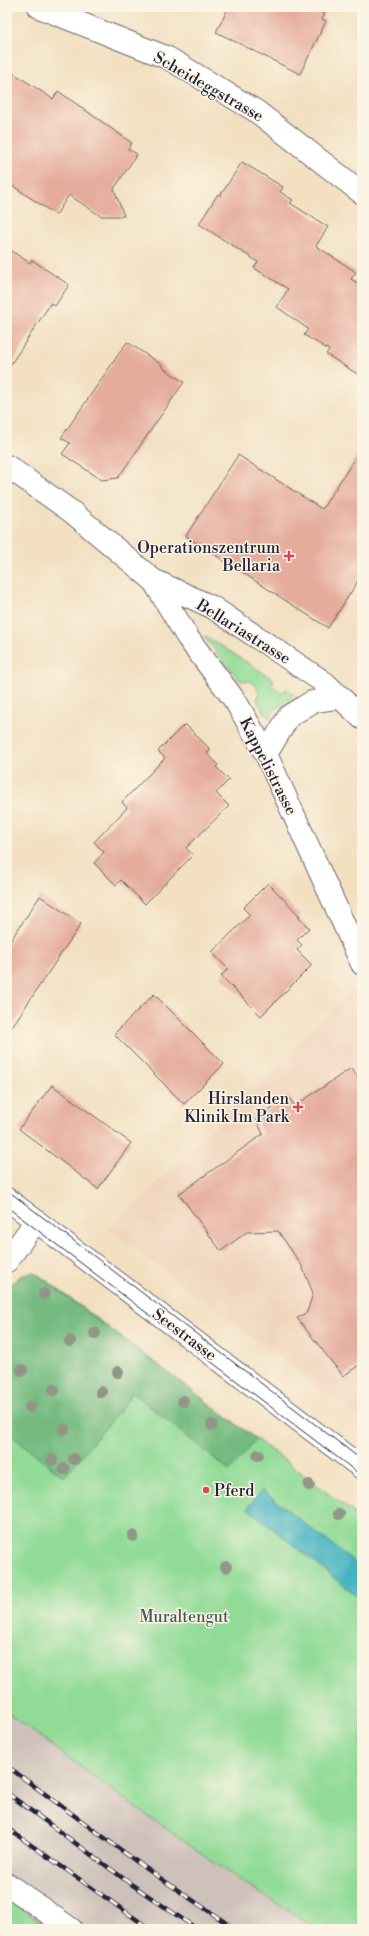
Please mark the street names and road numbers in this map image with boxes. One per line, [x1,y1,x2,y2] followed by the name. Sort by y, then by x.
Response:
[150,47,267,126] street label: Scheideggstrasse
[192,594,294,669] street label: Bellariastrasse
[235,714,301,819] street label: Kappelistrasse
[148,1304,220,1365] street label: Seestrasse

